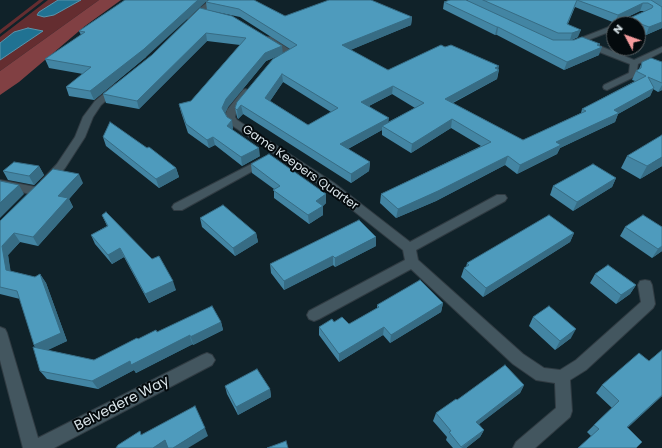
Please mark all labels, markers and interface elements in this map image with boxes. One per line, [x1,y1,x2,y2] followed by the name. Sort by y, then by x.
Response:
[606,16,646,56] north arrow
[609,20,626,37] text: N
[239,123,361,213] street label: Game Keepers Quarter
[72,373,172,435] street label: Belvedere Way

